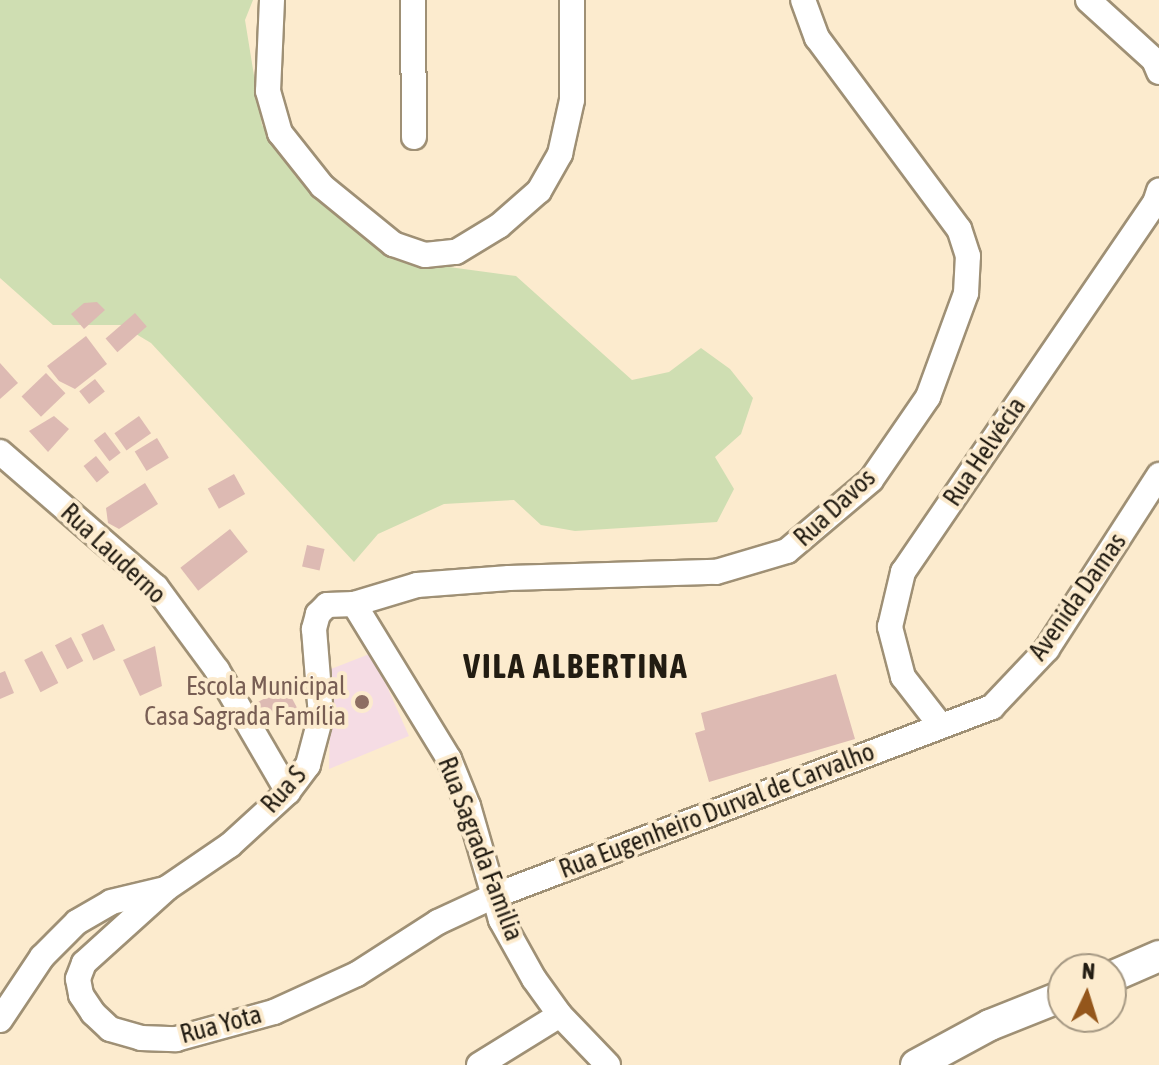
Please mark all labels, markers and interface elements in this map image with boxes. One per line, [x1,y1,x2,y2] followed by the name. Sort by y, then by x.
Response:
[937,392,1033,512] street label: Rua Helvécia
[788,463,882,553] street label: Rua Davos
[54,497,172,611] street label: Rua Lauderno
[1023,527,1133,667] street label: Avenida Damas
[463,646,689,686] district label: VILA ALBERTINA
[144,671,346,732] place label: Escola Municipal Casa Sagrada Família
[353,693,371,711] marker: Escola Municipal Casa Sagrada Família
[555,736,879,886] street label: Rua Eugenheiro Durval de Carvalho
[431,753,529,945] street label: Rua Sagrada Familia
[255,760,313,820] street label: Rua S
[1047,953,1127,1033] north arrow
[1081,958,1096,984] text: N
[177,999,265,1051] street label: Rua Yota

